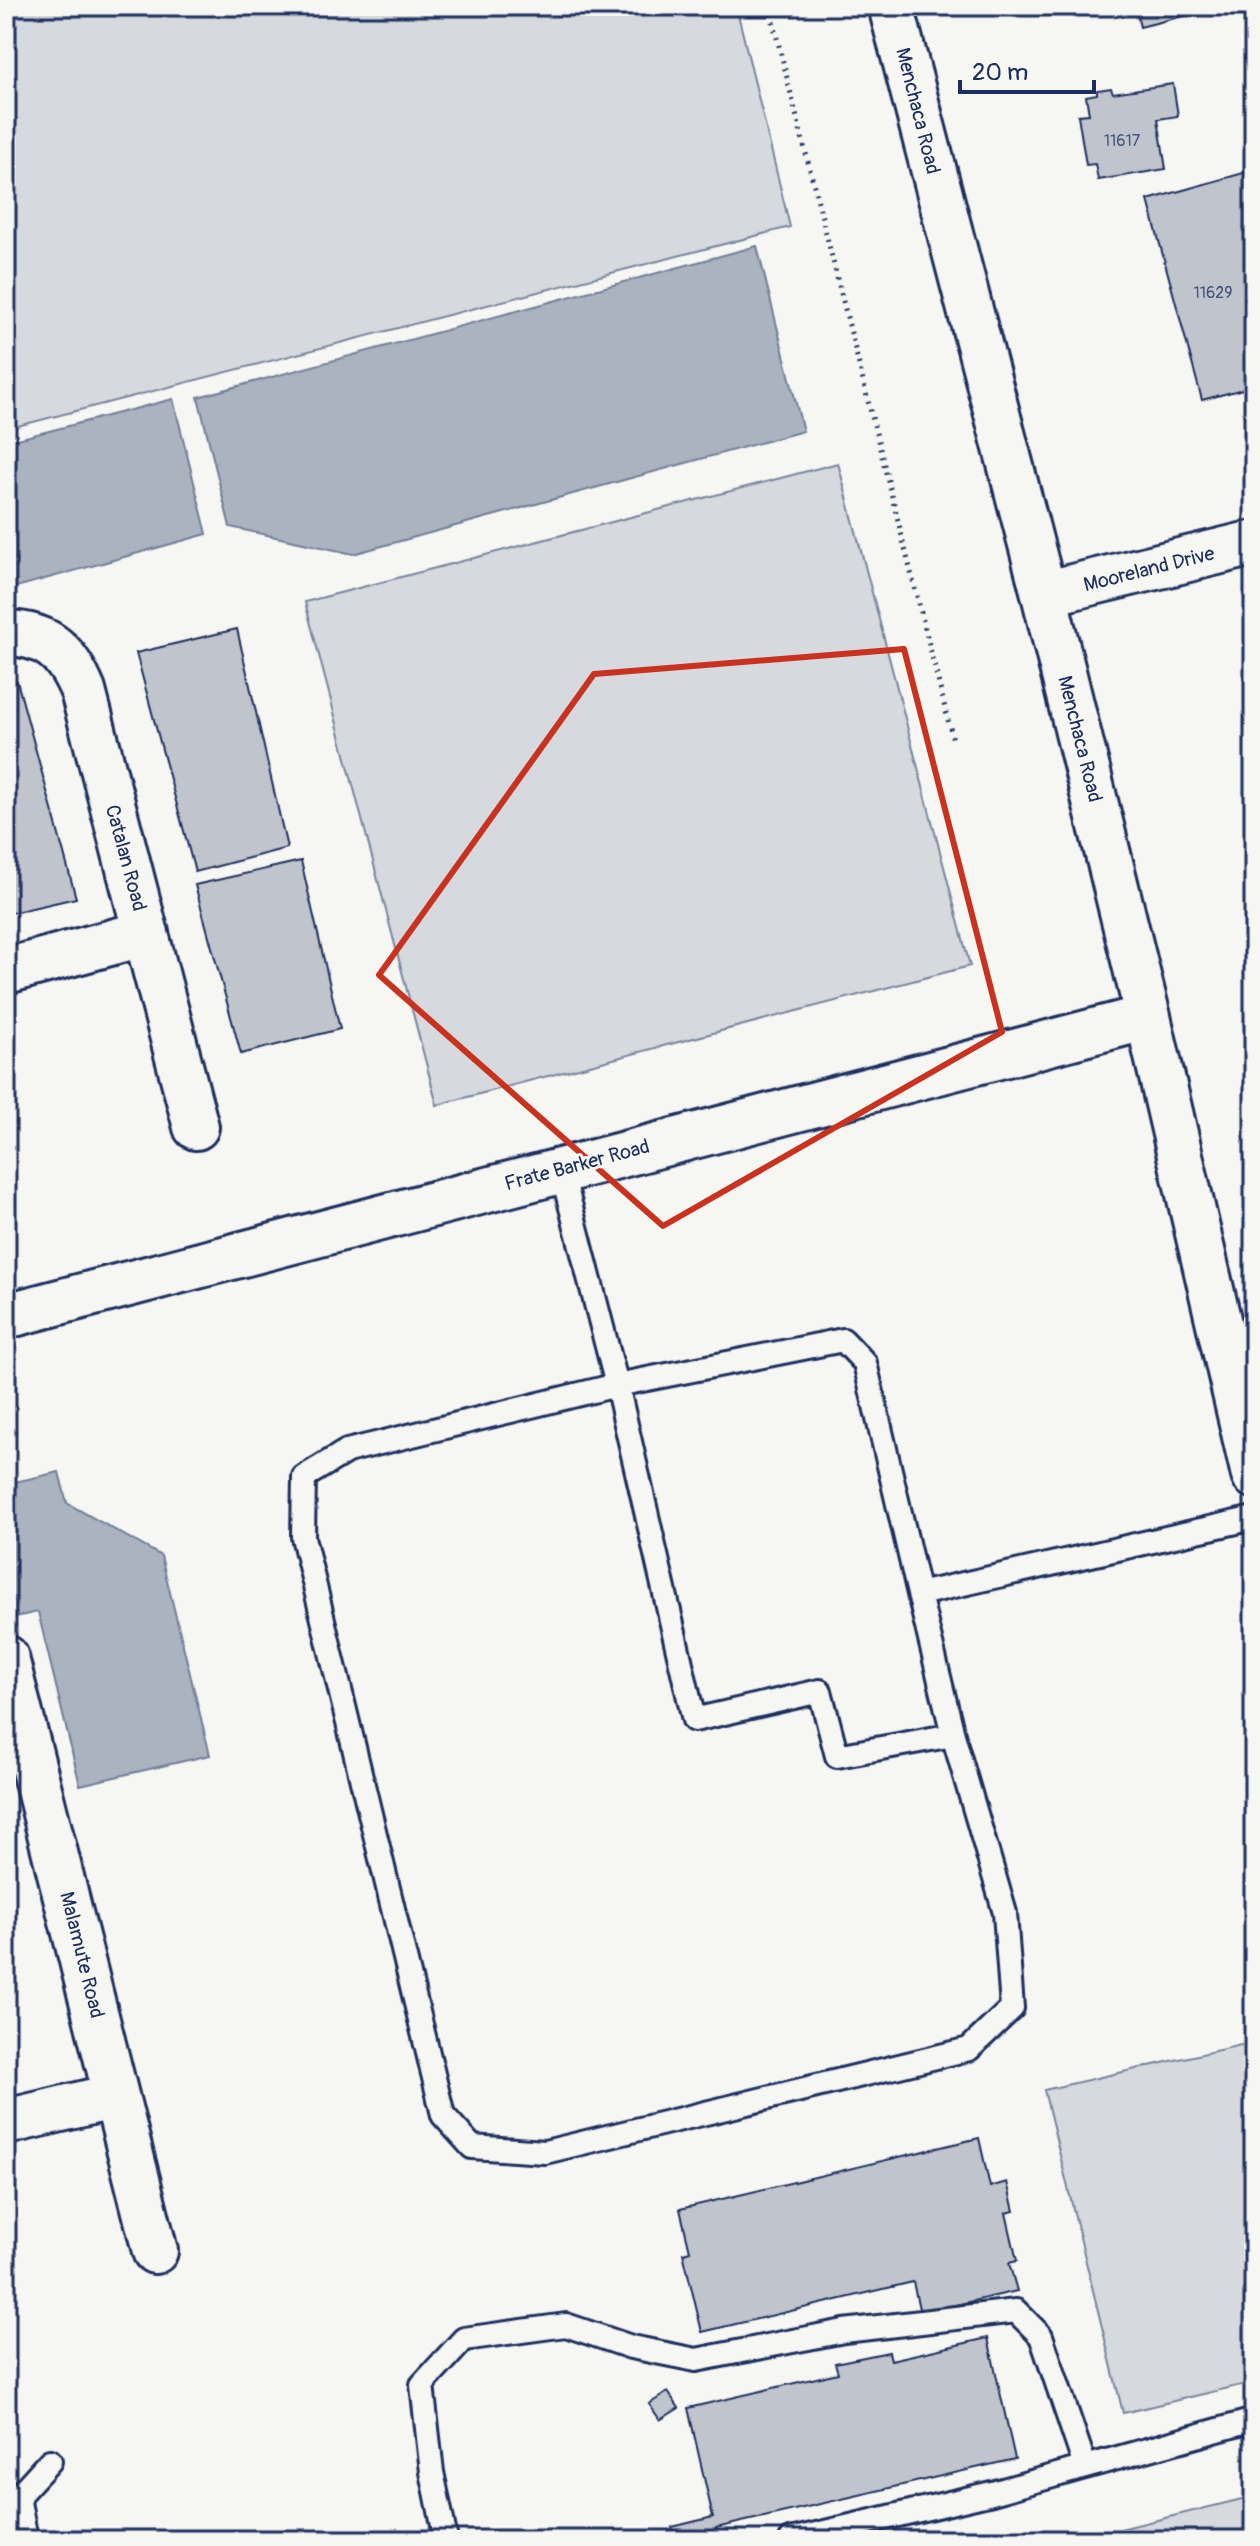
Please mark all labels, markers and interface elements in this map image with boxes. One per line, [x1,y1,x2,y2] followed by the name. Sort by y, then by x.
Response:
[960,44,1094,94] scale bar
[890,45,946,177] street label: Menchaca Road
[972,58,1028,87] text: 20 m
[1104,131,1141,151] house number: 11617
[1193,283,1233,303] house number: 11629
[1081,541,1217,597] street label: Mooreland Drive
[1052,673,1108,805] street label: Menchaca Road
[100,802,152,914] street label: Catalan Road
[502,1134,652,1196] street label: Frate Barker Road
[54,1889,110,2021] street label: Malamute Road

